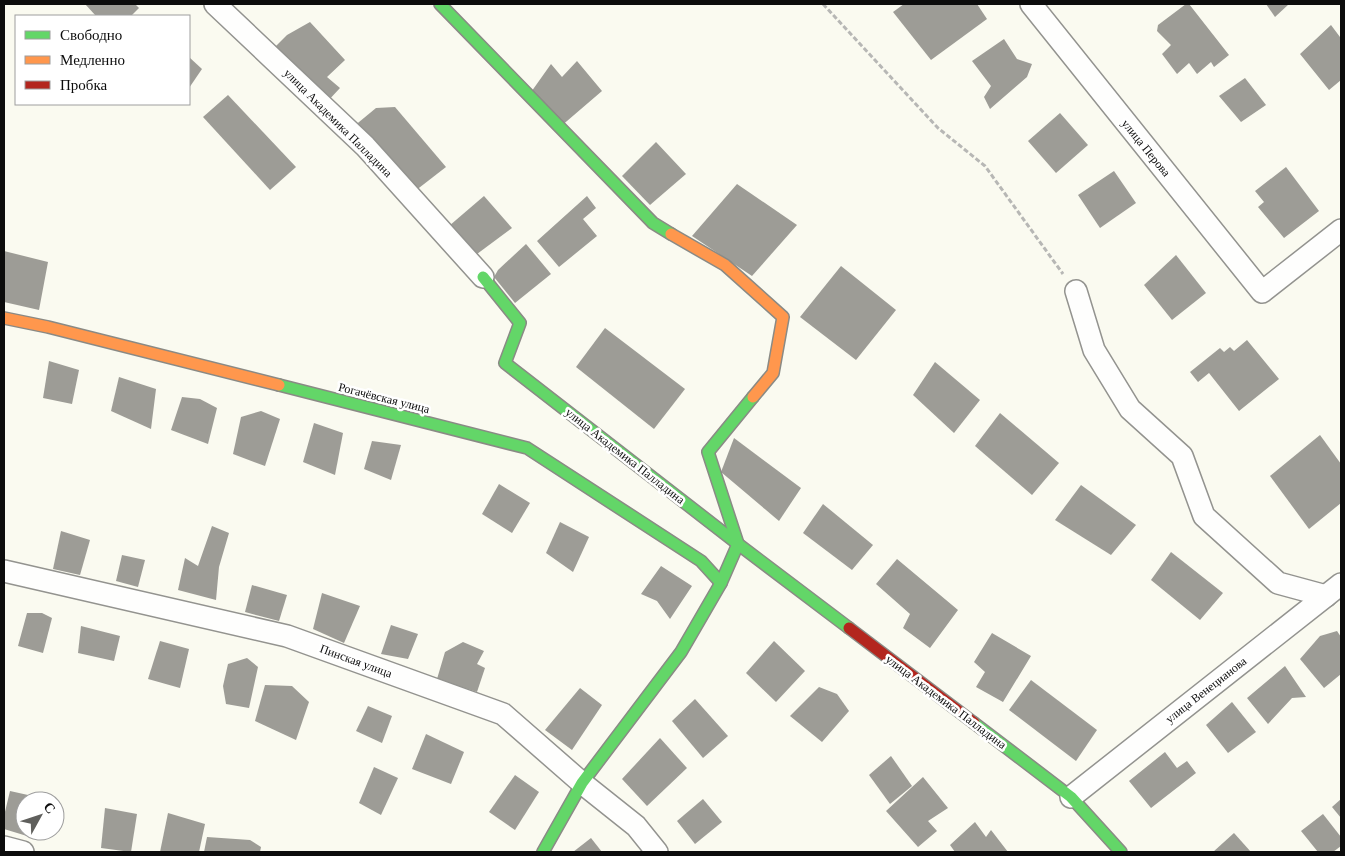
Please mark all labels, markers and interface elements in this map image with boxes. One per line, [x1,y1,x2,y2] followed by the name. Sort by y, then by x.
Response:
[15,15,190,105] legend
[60,27,122,43] text: Свободно
[60,52,125,68] text: Медленно
[281,66,396,181] street label: улица Академика Палладина
[60,77,108,93] text: Пробка
[1119,117,1174,180] street label: улица Перова
[337,380,432,416] street label: Рогачёвская улица
[563,405,688,507] street label: улица Академика Палладина
[318,641,395,681] street label: Пинская улица
[883,652,1010,752] street label: улица Академика Палладина
[1163,654,1250,726] street label: улица Венецианова
[15,791,65,841] north arrow
[41,799,59,817] text: С

